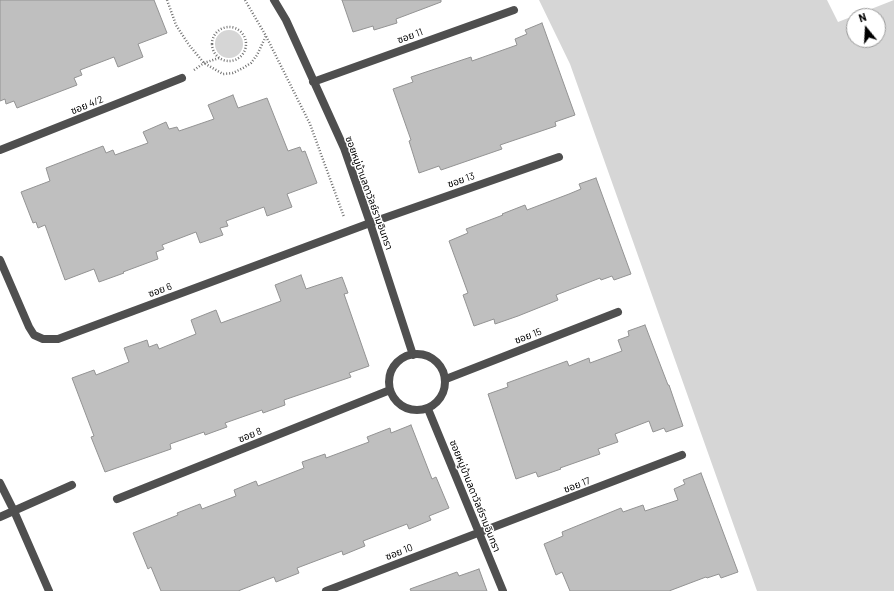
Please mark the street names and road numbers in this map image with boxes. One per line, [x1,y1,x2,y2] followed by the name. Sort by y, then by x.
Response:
[396,26,424,46] street label: ซอย 11
[69,93,105,117] street label: ซอย 4/2
[343,135,395,251] street label: ซอยหมู่บ้านลดาวัลย์รามอินทรา
[446,170,476,190] street label: ซอย 13
[146,280,174,300] street label: ซอย 6
[513,325,543,347] street label: ซอย 15
[236,425,264,445] street label: ซอย 8
[447,438,503,554] street label: ซอยหมู่บ้านลดาวัลย์รามอินทรา
[562,474,592,496] street label: ซอย 17
[384,541,414,563] street label: ซอย 10

